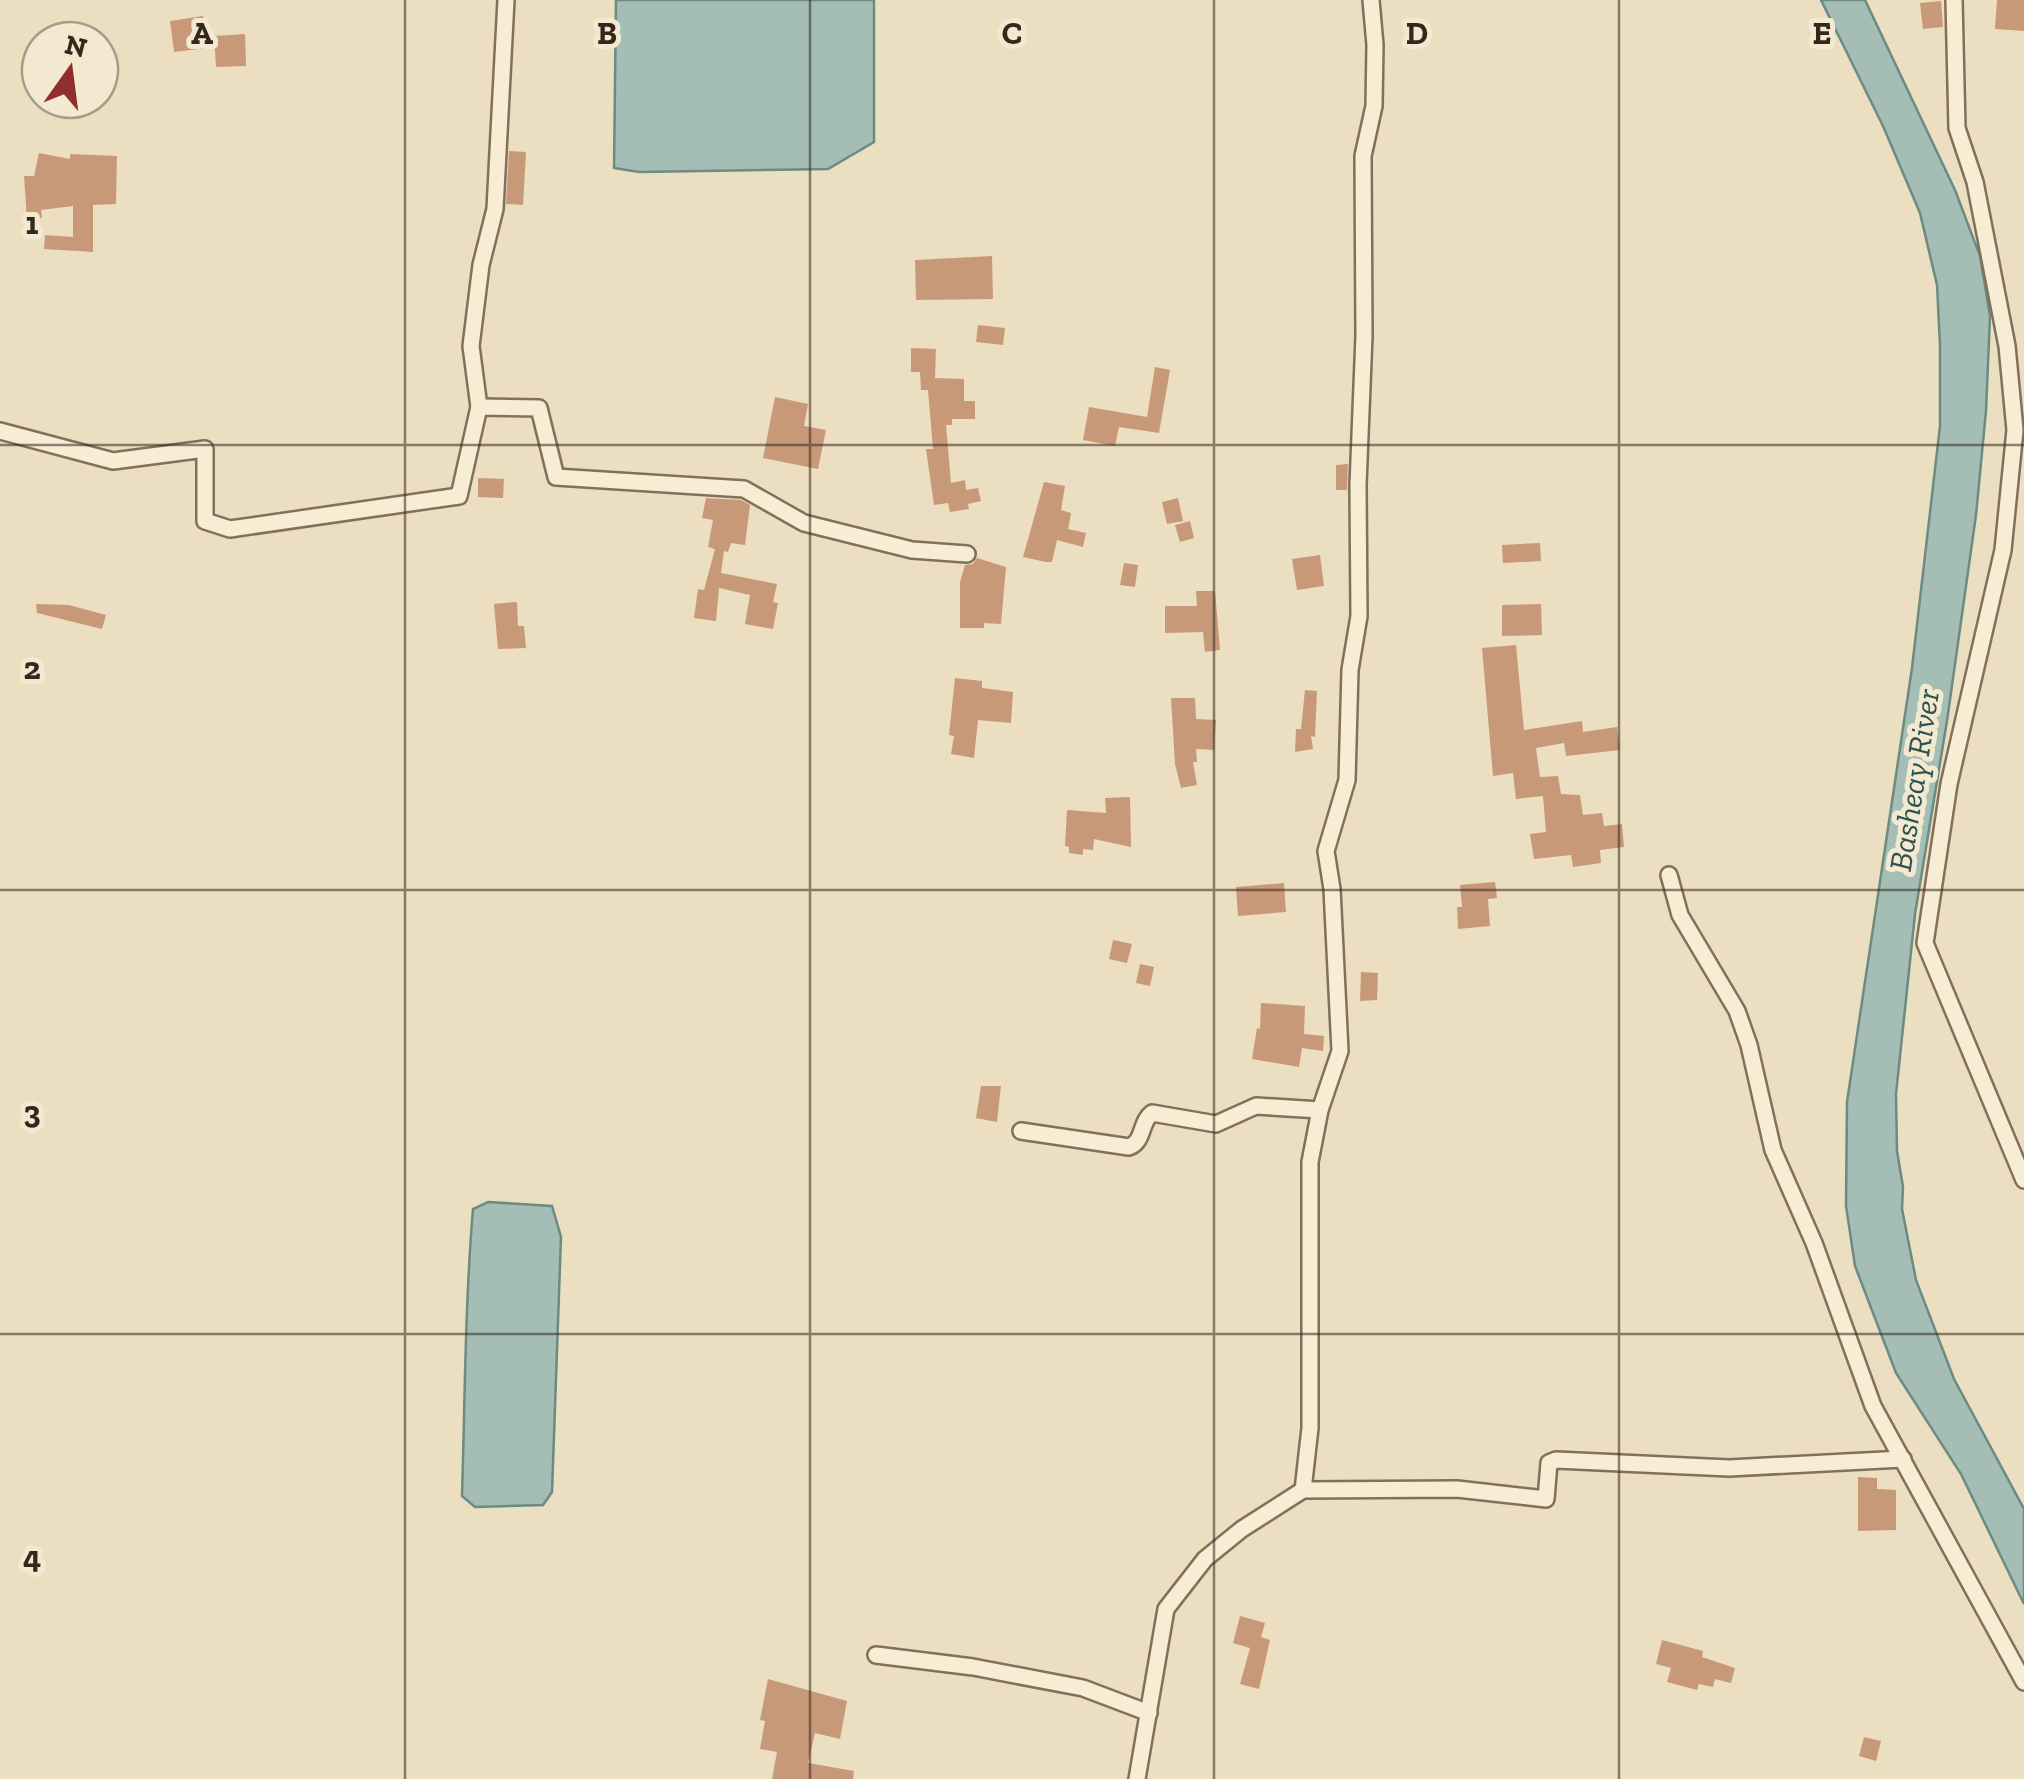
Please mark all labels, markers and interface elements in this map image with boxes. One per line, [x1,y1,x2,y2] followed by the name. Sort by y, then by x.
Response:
[191,14,213,52] text: A
[597,14,617,52] text: B
[1002,14,1022,52] text: C
[1406,14,1428,52] text: D
[1813,14,1831,52] text: E
[20,20,120,120] north arrow
[62,28,90,65] text: N
[26,204,39,242] text: 1
[23,649,41,687] text: 2
[1881,685,1947,874] water label: Basheay River
[23,1093,41,1131] text: 3
[23,1538,41,1576] text: 4

